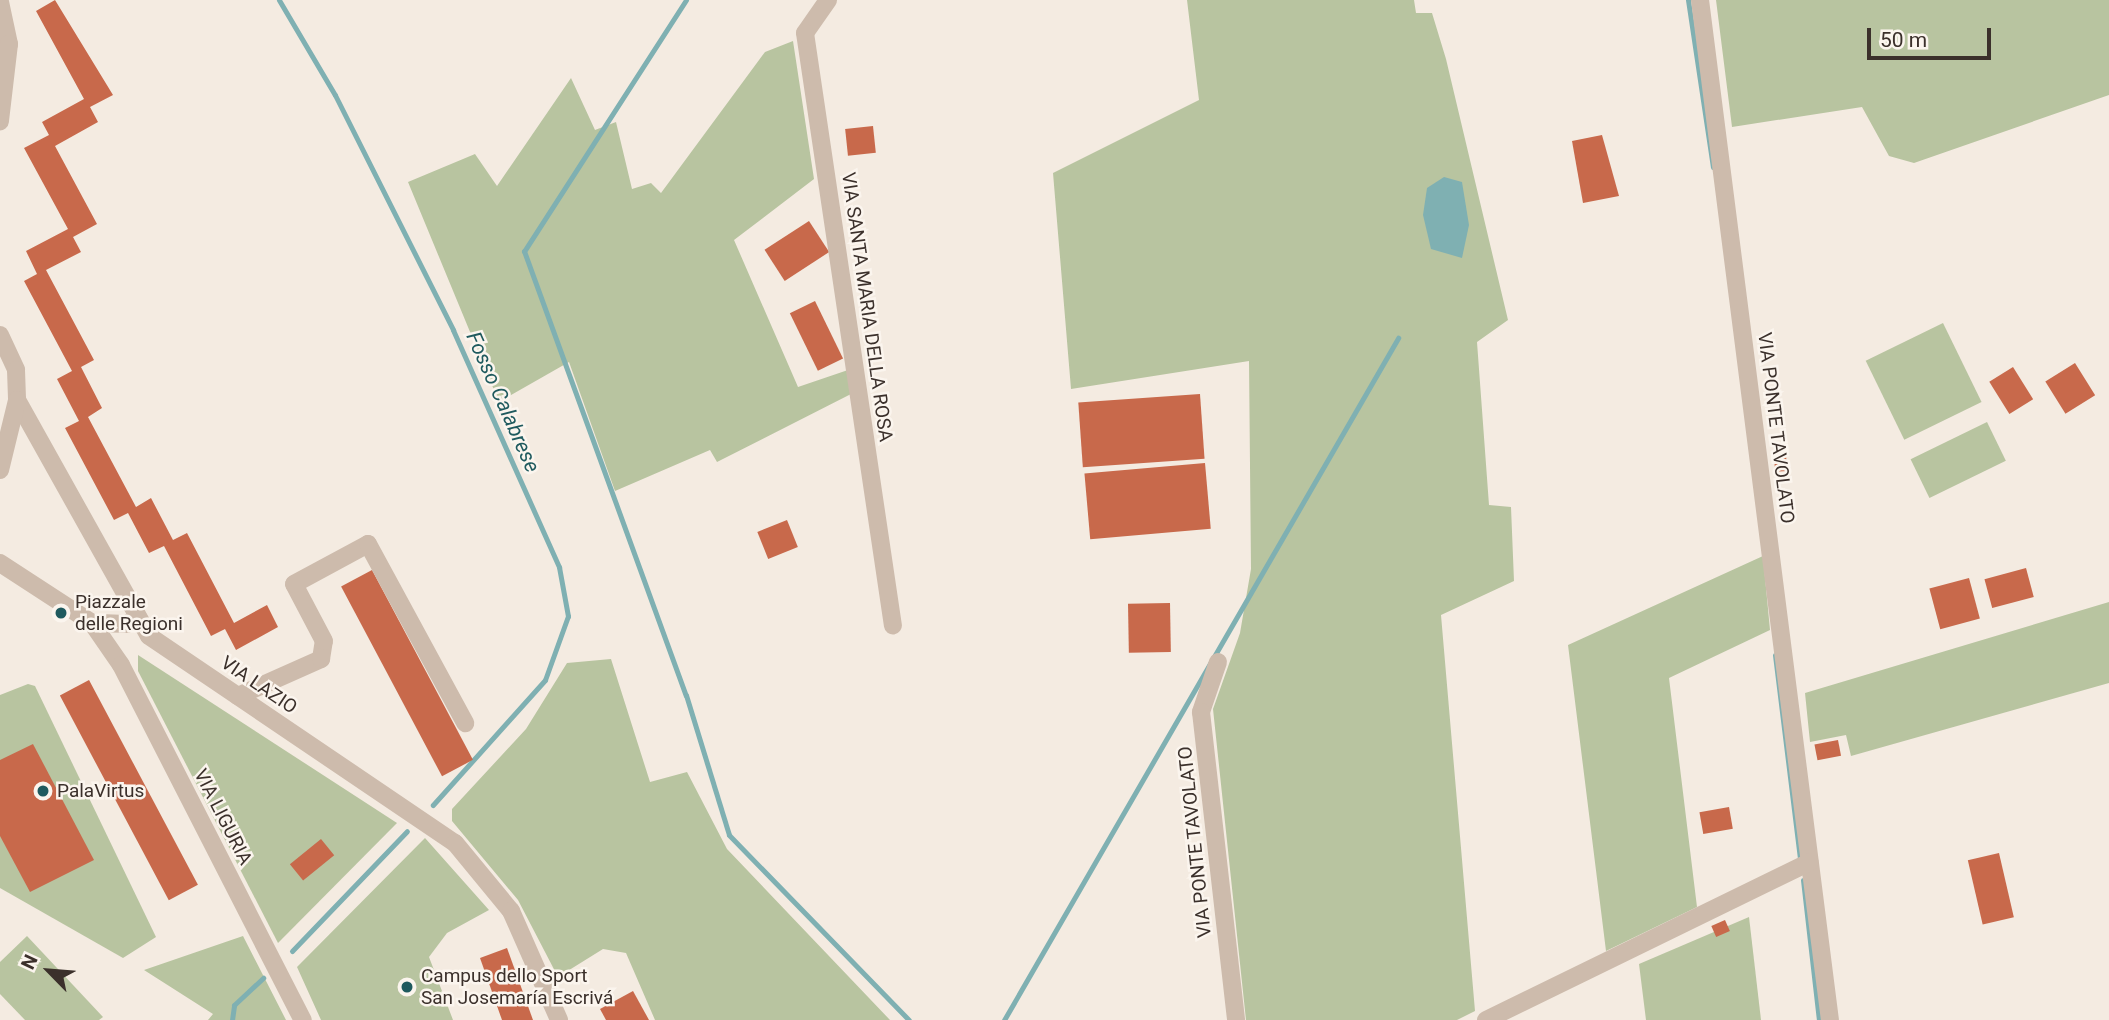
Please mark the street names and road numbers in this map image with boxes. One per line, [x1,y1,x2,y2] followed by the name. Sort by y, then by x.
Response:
[837,171,897,443] street label: VIA SANTA MARIA DELLA ROSA
[1753,331,1799,525] street label: VIA PONTE TAVOLATO
[217,651,301,719] street label: VIA LAZIO
[1174,745,1216,939] street label: VIA PONTE TAVOLATO
[189,765,257,869] street label: VIA LIGURIA

